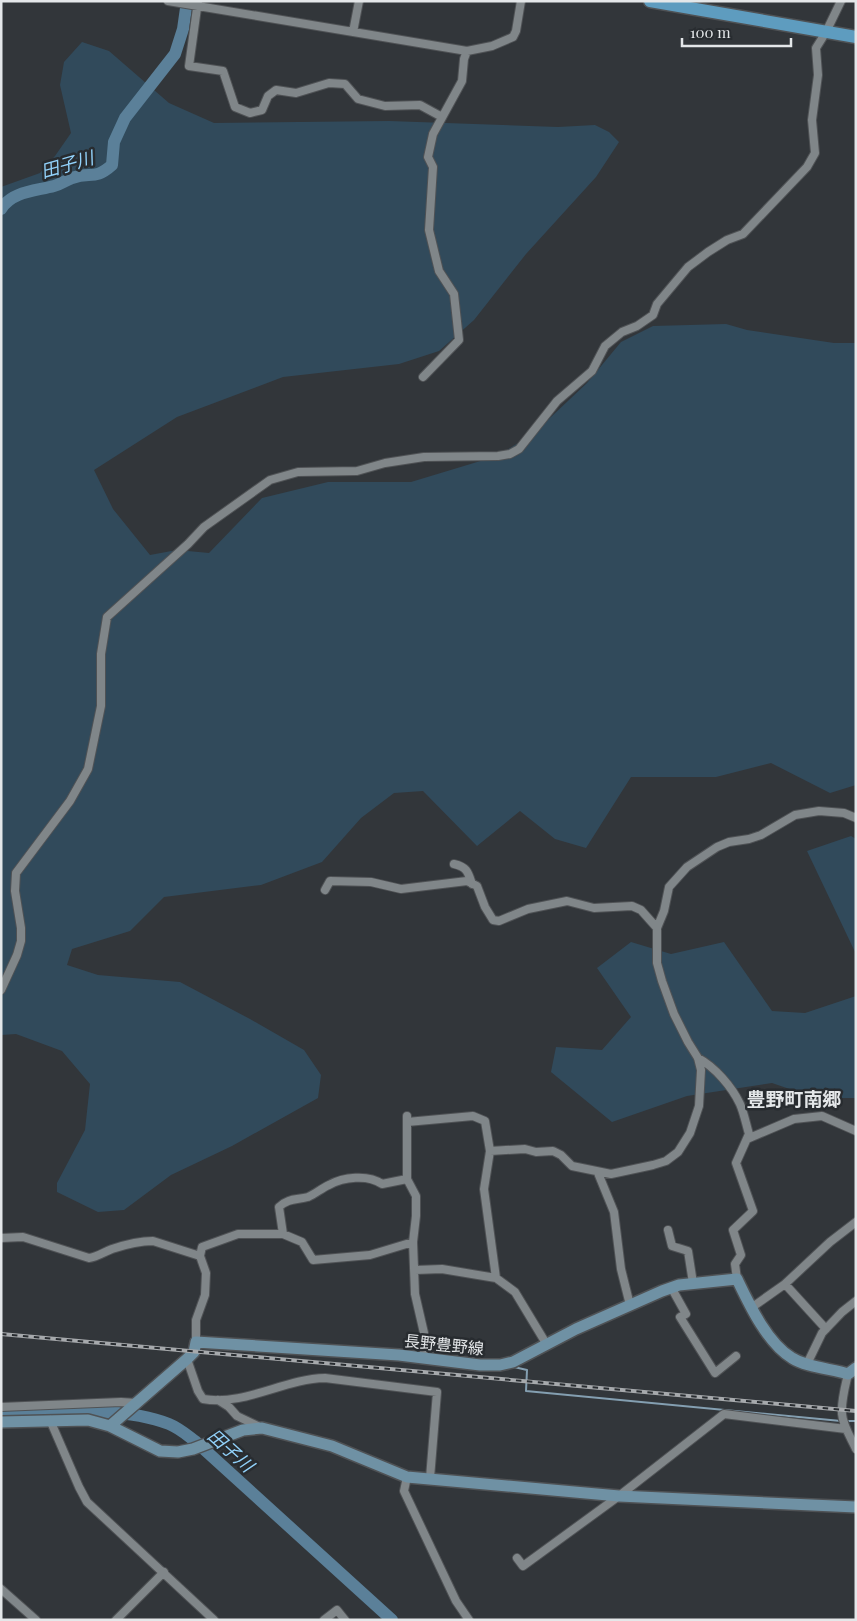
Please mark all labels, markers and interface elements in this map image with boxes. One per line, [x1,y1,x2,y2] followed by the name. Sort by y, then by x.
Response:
[682,15,791,47] scale bar
[690,22,731,42] text: 100 m
[38,144,98,183] water label: 田子川
[746,1085,842,1111] district label: 豊野町南郷
[403,1329,485,1359] street label: 長野豊野線
[203,1423,261,1478] water label: 田子川

